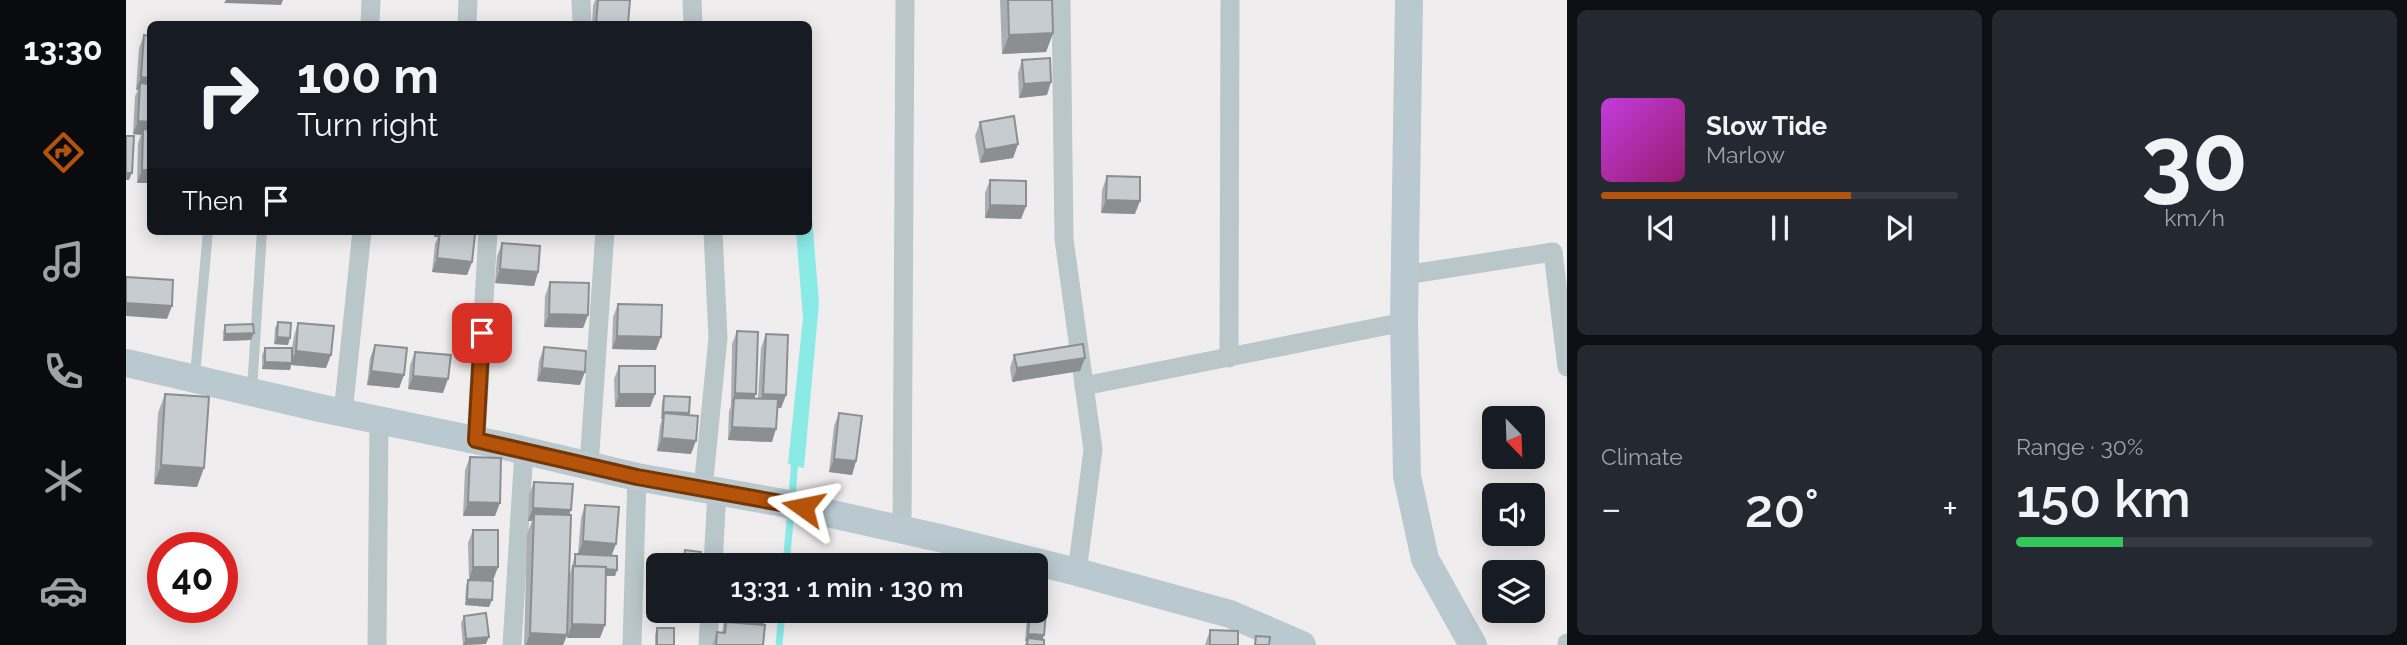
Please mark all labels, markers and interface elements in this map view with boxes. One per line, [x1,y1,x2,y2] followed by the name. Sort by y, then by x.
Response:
[23,30,103,67] text: 13:30
[297,47,439,104] text: 100 m
[182,49,273,140] icon: right
[2141,105,2248,212] text: 30
[297,106,438,143] text: Turn right
[1706,111,1827,141] text: Slow Tide
[39,128,88,177] icon: directions
[1706,141,1785,168] text: Marlow
[257,182,295,220] icon: arrive
[182,186,243,216] text: Then
[2164,204,2225,231] text: km/h
[1642,209,1680,247] icon: previous
[1761,209,1799,247] icon: pause
[1880,209,1918,247] icon: next
[39,237,88,286] icon: music
[452,303,512,363] pin
[463,314,501,352] icon: arrive
[39,347,88,396] icon: phone
[1482,406,1545,469] north arrow
[1482,406,1545,623] map controls
[2016,433,2143,460] text: Range · 30%
[1601,443,1683,470] text: Climate
[39,456,88,505] icon: climate
[2016,468,2191,529] text: 150 km
[766,470,840,544] position arrow
[1745,478,1819,539] text: 20°
[1482,483,1545,546] button: sound
[1601,486,1621,531] text: −
[1942,486,1958,531] text: +
[147,532,238,623] speed limit sign: 40
[1482,560,1545,623] button: layers
[39,566,88,615] icon: car
[730,573,964,603] text: 13:31 · 1 min · 130 m

